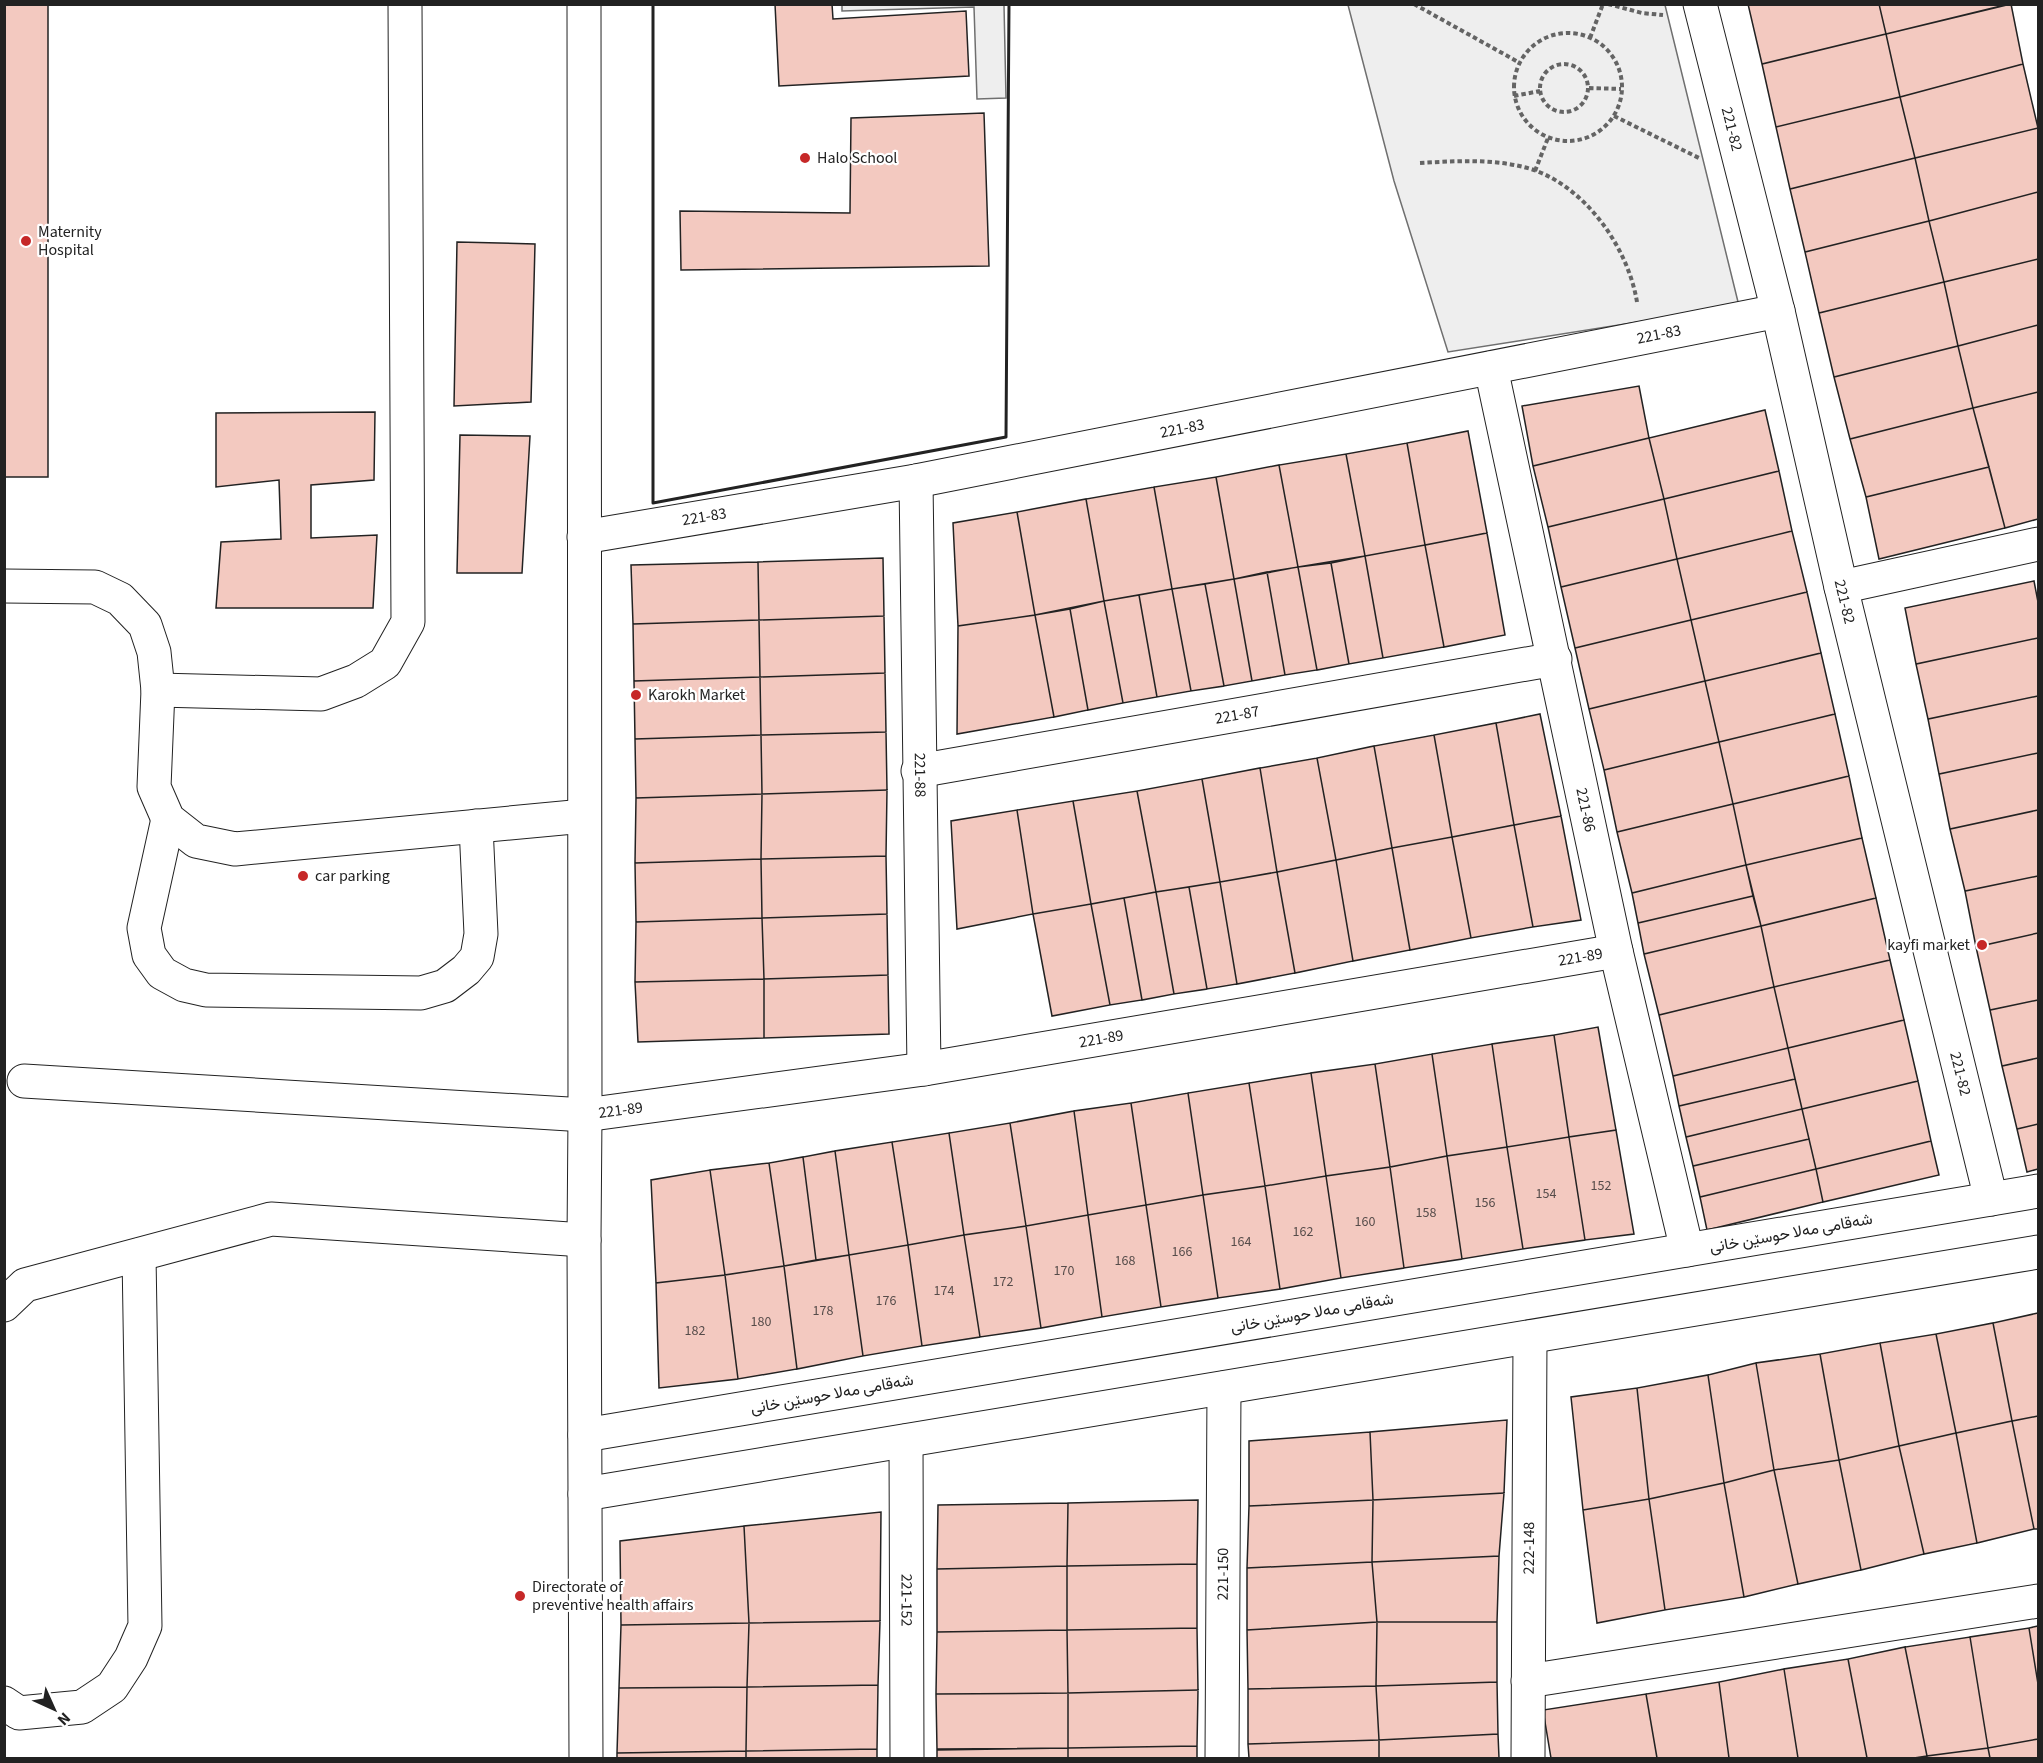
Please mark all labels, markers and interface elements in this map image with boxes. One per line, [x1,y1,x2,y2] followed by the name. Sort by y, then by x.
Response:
[1716,105,1748,153] street label: 221-82
[817,147,897,169] place label: Halo School
[798,151,812,165] marker: Halo School
[38,221,102,261] place label: Maternity Hospital
[19,234,33,248] marker: Maternity Hospital
[1635,319,1683,350] street label: 221-83
[1158,413,1206,444] street label: 221-83
[680,502,728,531] street label: 221-83
[1829,578,1861,626] street label: 221-82
[648,684,746,706] place label: Karokh Market
[629,688,643,702] marker: Karokh Market
[1213,700,1261,730] street label: 221-87
[909,752,931,798] street label: 221-88
[1570,786,1601,834] street label: 221-86
[315,865,390,887] place label: car parking
[296,869,310,883] marker: car parking
[1887,934,1971,956] place label: kayfi market
[1975,938,1989,952] marker: kayfi market
[1556,942,1604,972] street label: 221-89
[1077,1024,1125,1053] street label: 221-89
[1944,1049,1976,1098] street label: 221-82
[597,1096,644,1124] street label: 221-89
[1591,1176,1611,1196] house number: 152
[1536,1184,1556,1204] house number: 154
[1475,1193,1495,1213] house number: 156
[1416,1203,1436,1223] house number: 158
[1708,1208,1874,1258] street label: شەقامی مەلا حوسێن خانی
[1355,1212,1375,1232] house number: 160
[1293,1222,1313,1242] house number: 162
[1231,1232,1251,1252] house number: 164
[1172,1242,1192,1262] house number: 166
[1115,1251,1135,1271] house number: 168
[1054,1261,1074,1281] house number: 170
[993,1272,1013,1292] house number: 172
[934,1281,954,1301] house number: 174
[1229,1288,1395,1338] street label: شەقامی مەلا حوسێن خانی
[876,1291,896,1311] house number: 176
[813,1301,833,1321] house number: 178
[751,1312,771,1332] house number: 180
[685,1321,705,1341] house number: 182
[749,1369,915,1419] street label: شەقامی مەلا حوسێن خانی
[1518,1522,1540,1574] street label: 222-148
[1212,1548,1234,1600] street label: 221-150
[895,1574,918,1626] street label: 221-152
[532,1576,694,1616] place label: Directorate of preventive health affairs
[513,1589,527,1603] marker: Directorate of preventive health affairs
[24,1679,84,1739] north arrow
[52,1707,75,1730] text: N

